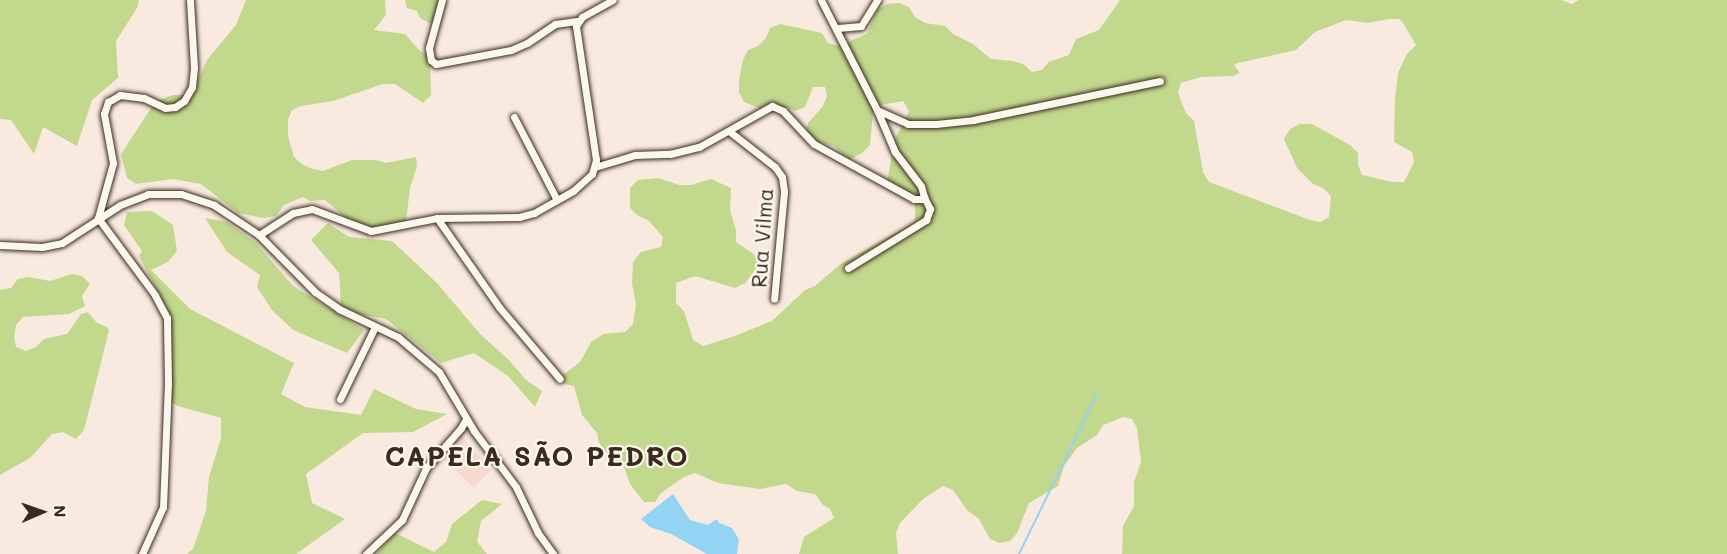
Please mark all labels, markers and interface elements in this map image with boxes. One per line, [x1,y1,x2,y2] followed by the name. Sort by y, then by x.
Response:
[746,187,778,289] street label: Rua Vilma
[385,440,689,472] district label: CAPELA SÃO PEDRO
[12,482,72,542] north arrow
[50,505,71,518] text: N

